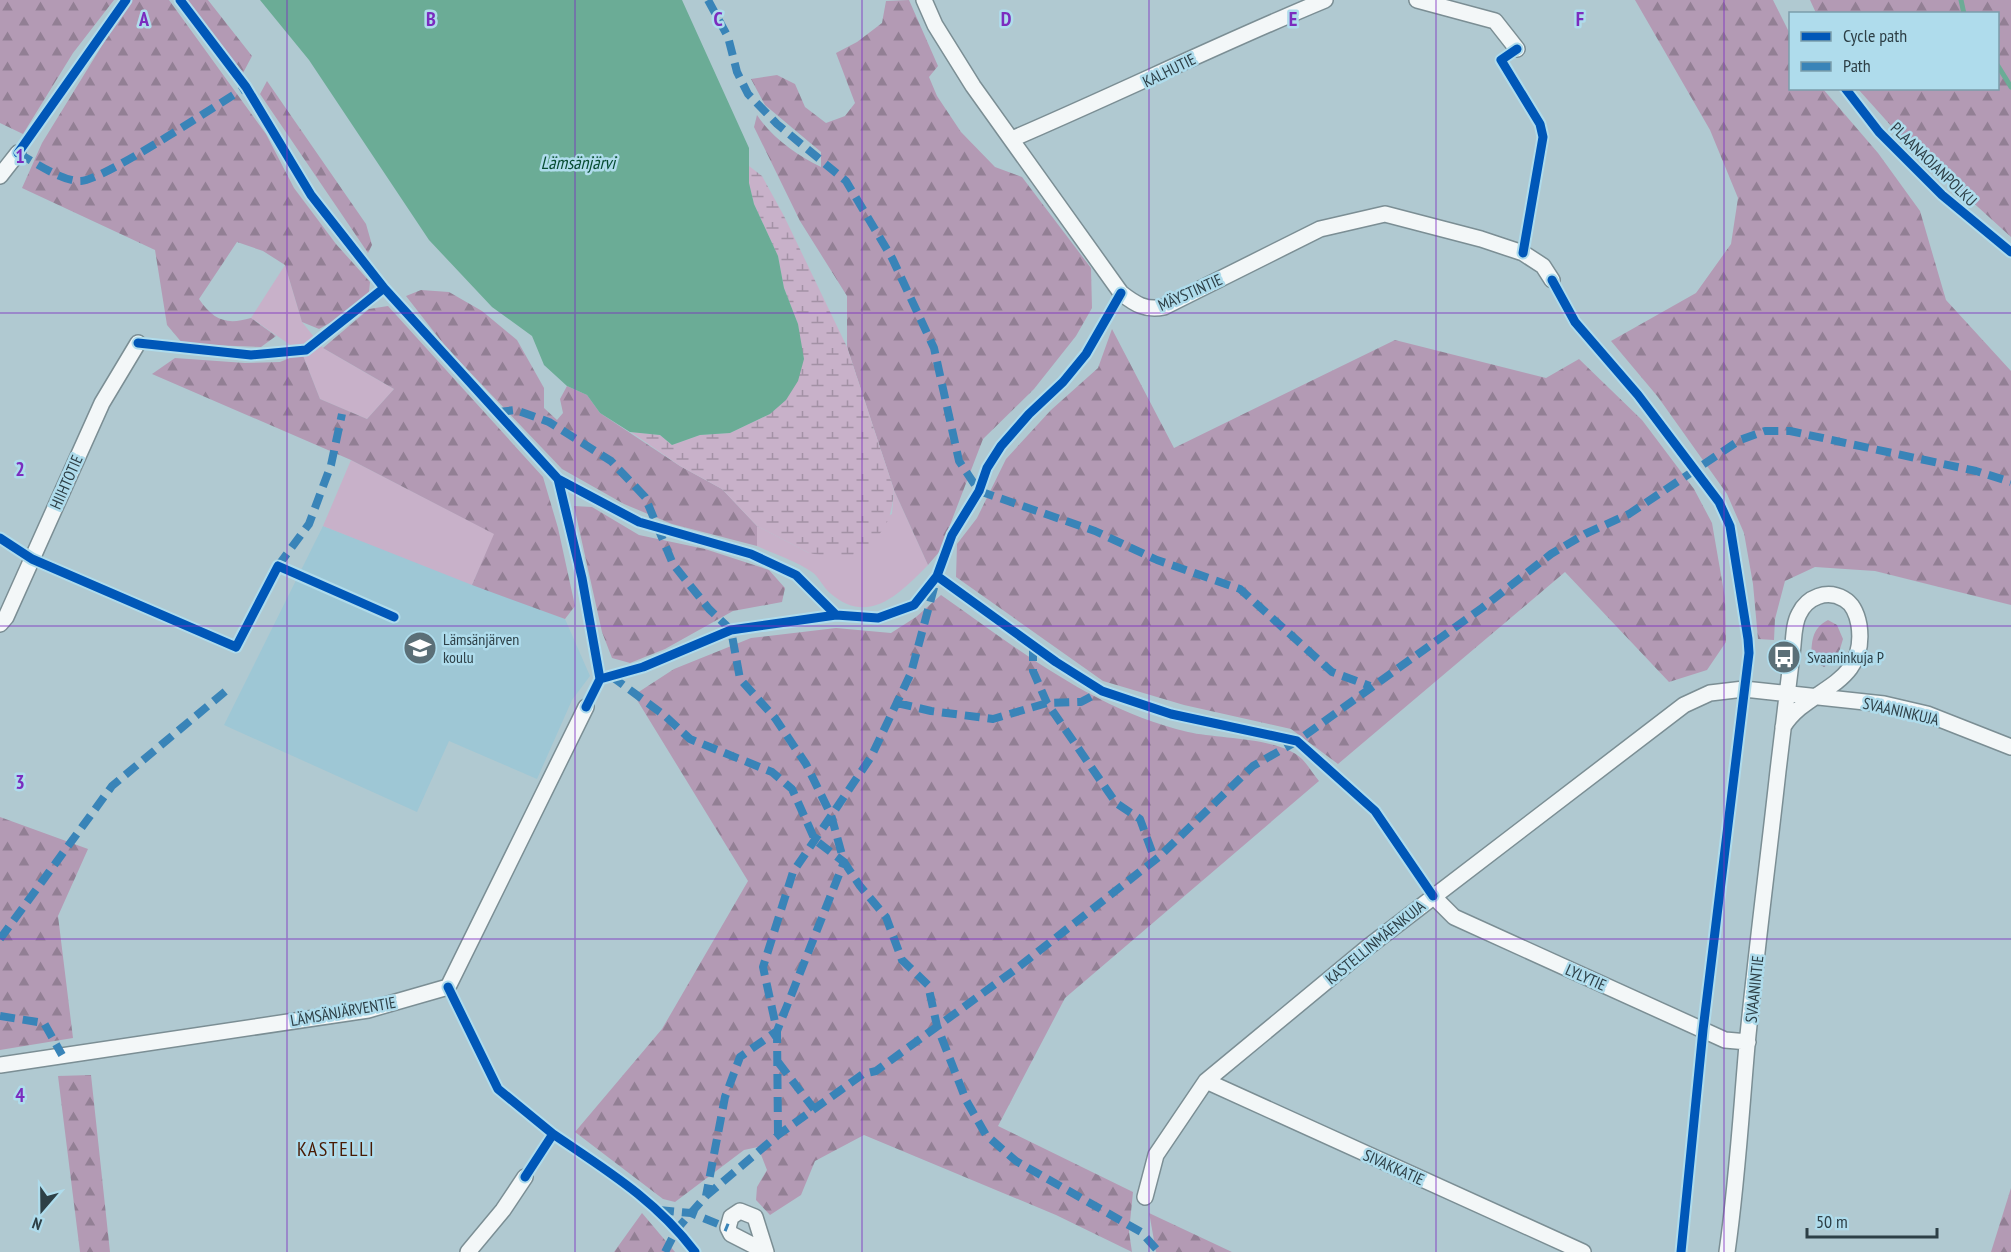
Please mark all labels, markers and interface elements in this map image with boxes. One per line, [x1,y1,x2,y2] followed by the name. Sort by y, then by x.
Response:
[138,6,150,32] text: A
[426,6,436,32] text: B
[713,6,723,32] text: C
[1001,6,1012,32] text: D
[1289,6,1297,32] text: E
[1576,6,1584,32] text: F
[1789,12,1999,90] legend
[1843,24,1907,47] text: Cycle path
[1139,49,1199,91] street label: KALHUTIE
[1843,54,1871,77] text: Path
[1887,118,1981,210] street label: PLAANAOJANPOLKU
[15,143,25,169] text: 1
[541,151,617,174] water label: Lämsänjärvi
[1155,269,1225,315] street label: MÄYSTINTIE
[45,452,87,512] street label: HIIHTOTIE
[15,456,25,482] text: 2
[443,629,519,667] place label: Lämsänjärven koulu
[402,630,438,666] school or university icon: Lämsänjärven koulu
[1766,639,1802,675] bus stop icon: Svaaninkuja P
[1807,647,1884,667] place label: Svaaninkuja P
[1861,693,1941,730] street label: SVAANINKUJA
[15,769,25,795] text: 3
[1321,895,1429,988] street label: KASTELLINMÄENKUJA
[1741,954,1767,1024] street label: SVAANINTIE
[1563,959,1610,995] street label: LYLYTIE
[289,992,397,1030] street label: LÄMSÄNJÄRVENTIE
[15,1082,25,1108] text: 4
[297,1136,375,1162] district label: KASTELLI
[1360,1145,1428,1189] street label: SIVAKKATIE
[12,1180,72,1240] north arrow
[1807,1201,1938,1239] scale bar
[1816,1210,1848,1233] text: 50 m
[29,1213,44,1235] text: N

